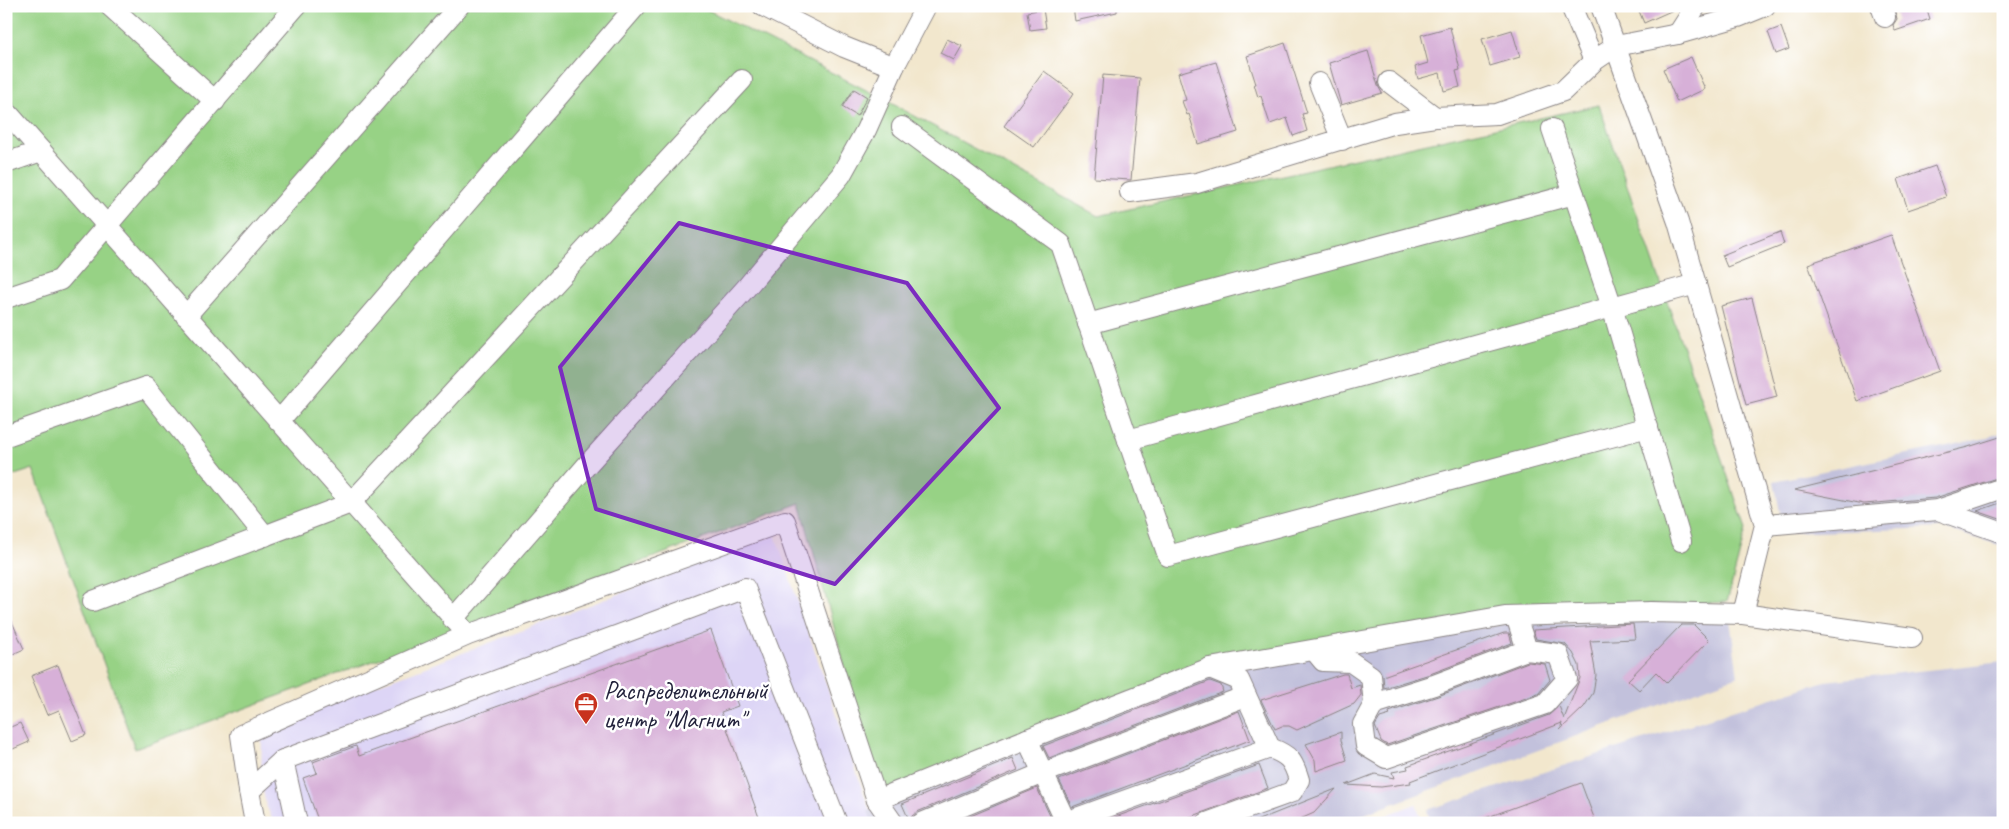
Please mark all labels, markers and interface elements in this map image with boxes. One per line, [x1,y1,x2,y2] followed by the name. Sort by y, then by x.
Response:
[604,675,769,736] place label: Распределительный центр "Магнит"
[573,691,599,725] office icon: Распределительный центр "Магнит"

